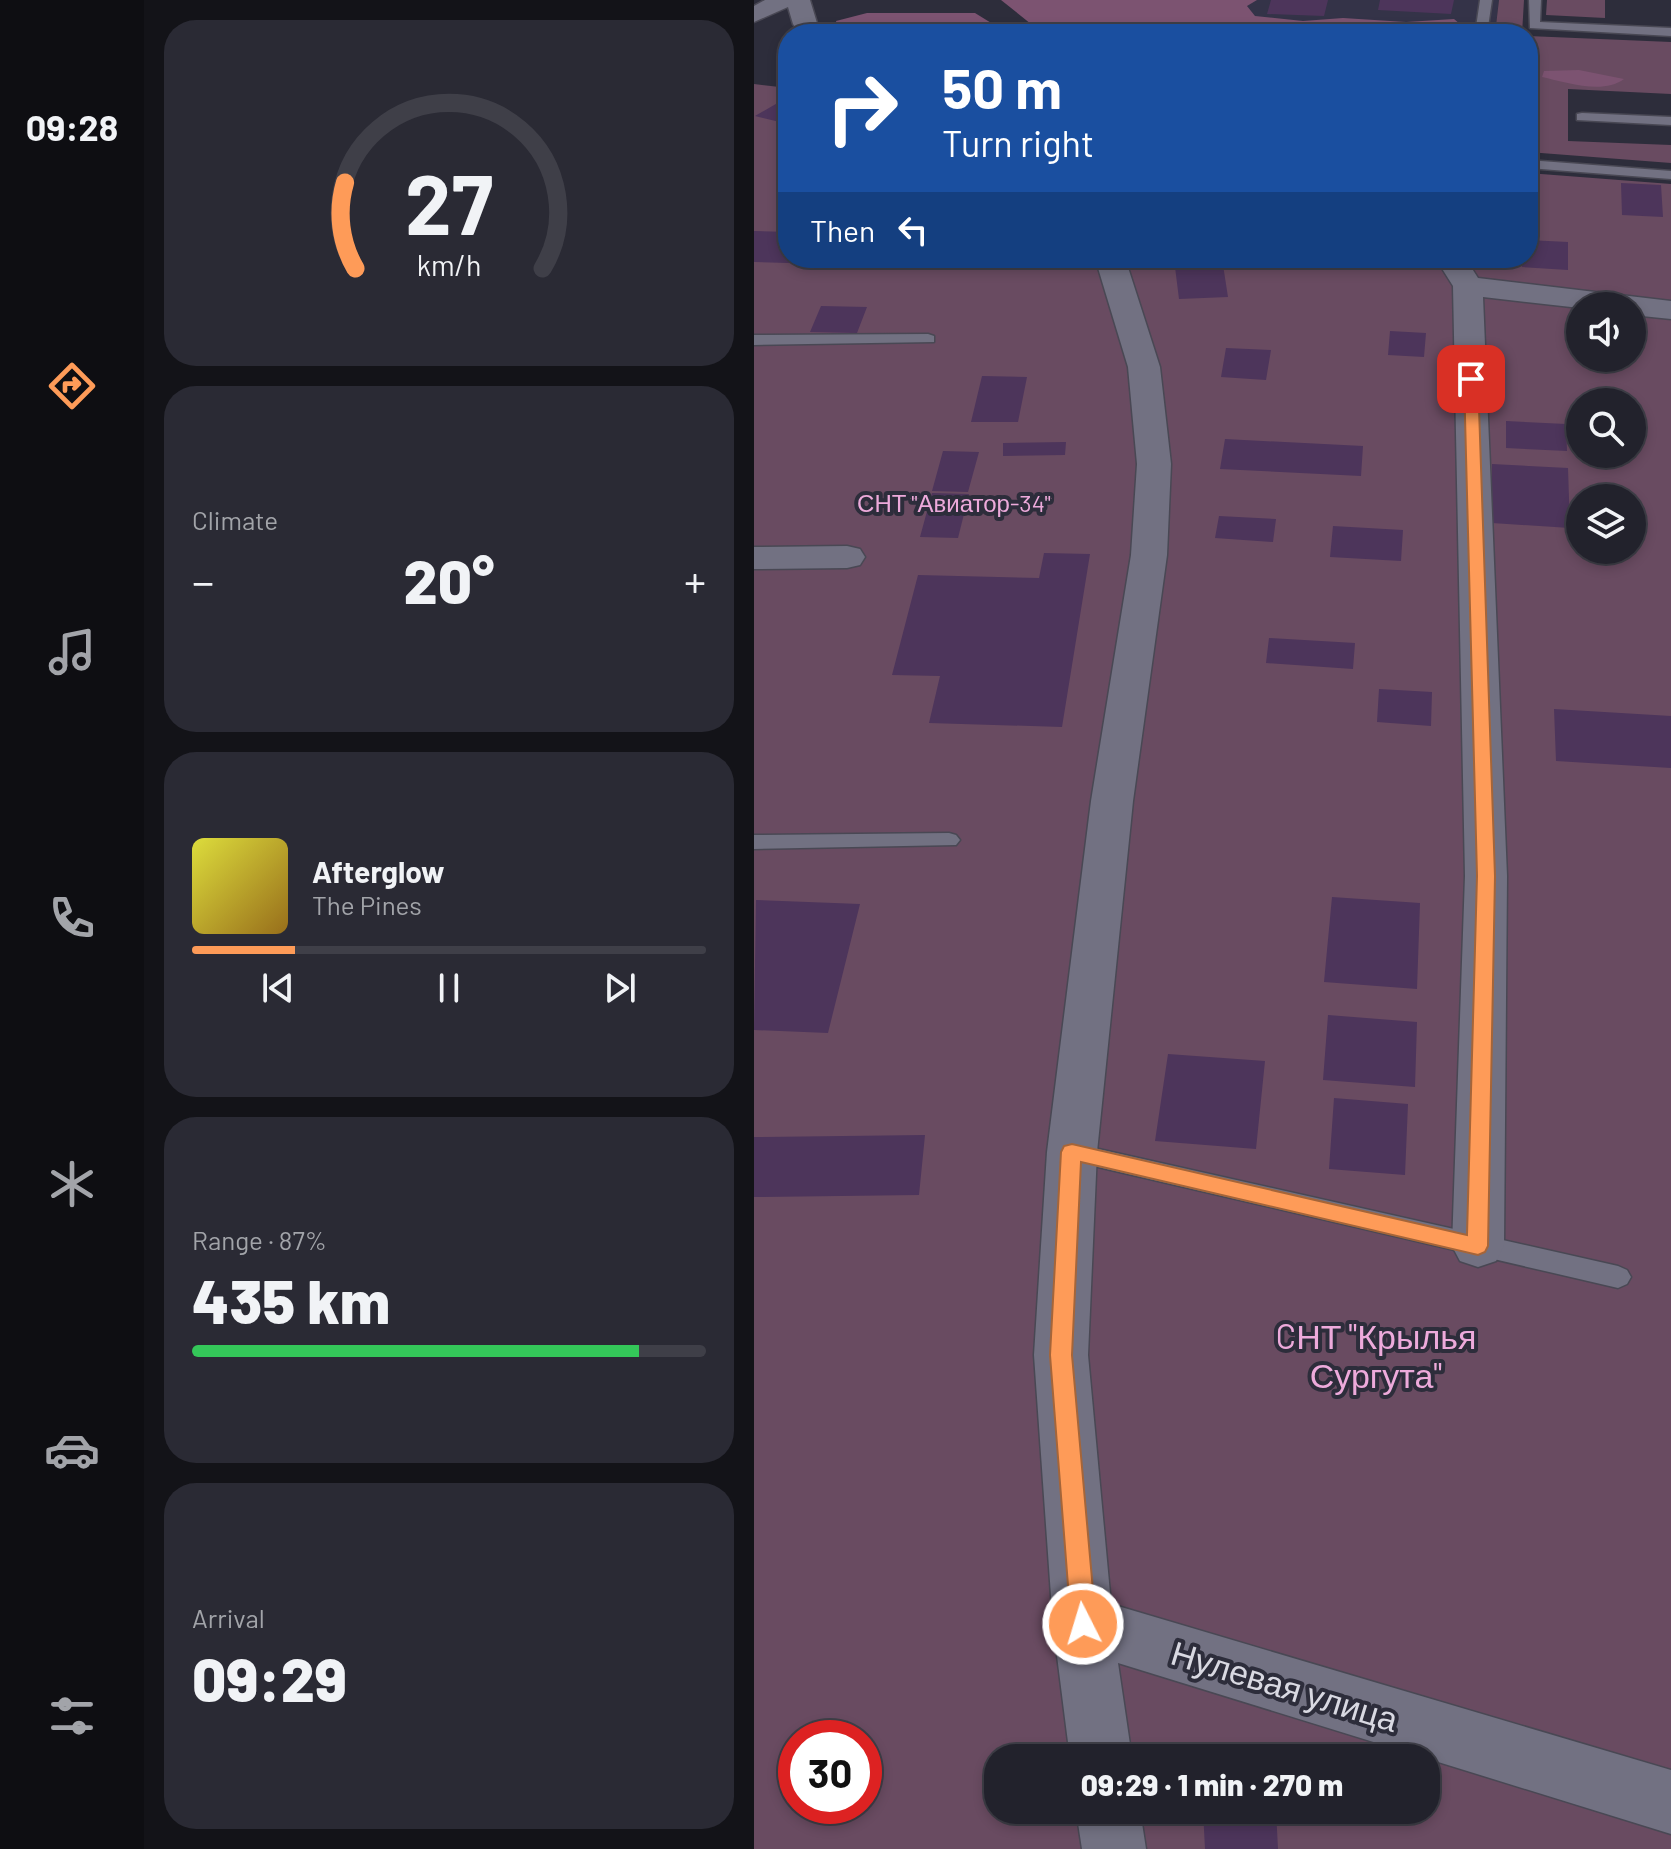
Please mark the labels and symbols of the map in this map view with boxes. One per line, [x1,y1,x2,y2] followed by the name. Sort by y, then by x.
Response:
[1437,345,1505,413] pin
[857,488,1051,517] park label: СНТ "Авиатор-34"
[1276,1315,1476,1395] park label: CНТ "Крылья Сургута"
[1041,1582,1125,1666] position arrow
[1167,1631,1403,1739] street label: Нулевая улица
[778,1720,882,1824] speed limit sign: 30

